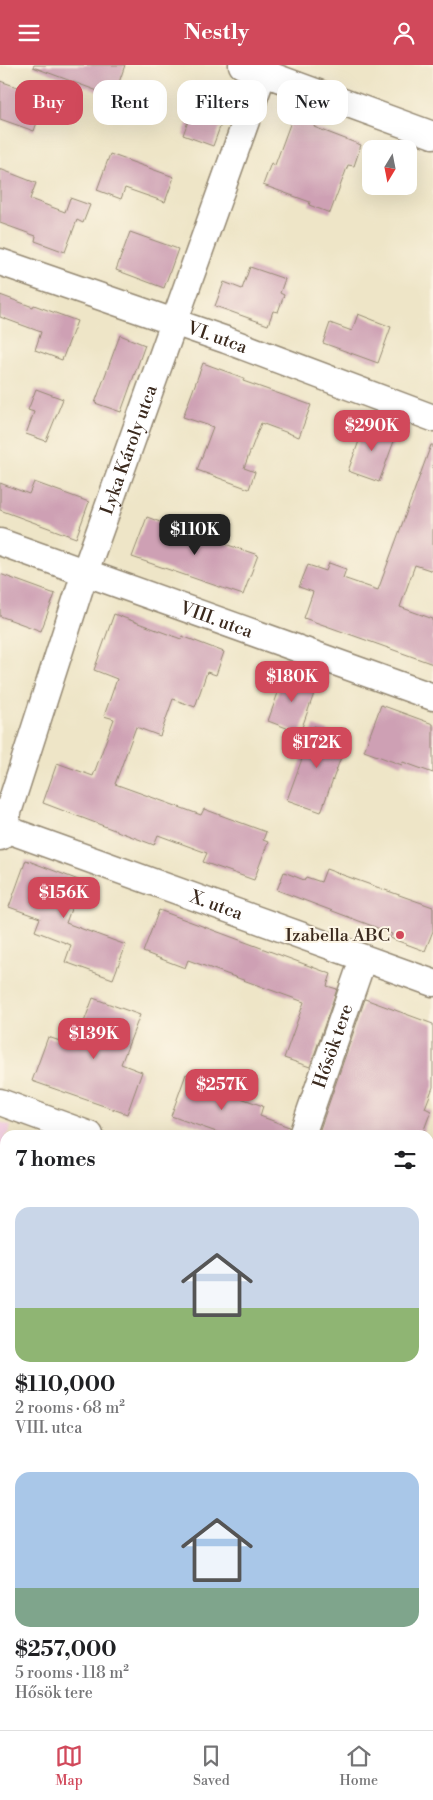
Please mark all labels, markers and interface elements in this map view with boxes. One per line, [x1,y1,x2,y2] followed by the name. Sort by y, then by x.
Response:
[15,19,43,47] icon: menu
[184,19,249,46] text: Nestly
[390,19,418,47] icon: person
[15,80,83,125] chip: Buy
[93,80,167,125] chip: Rent
[177,80,267,125] chip: Filters
[277,80,348,125] chip: New
[362,140,418,195] north arrow
[362,140,417,195] map controls
[183,316,251,359] street label: VI. utca
[95,381,163,518] street label: Lyka Károly utca
[337,409,407,452] pin: $290K
[345,416,399,436] text: $290K
[160,513,230,556] pin: $110K
[170,520,220,540] text: $110K
[176,596,257,643] street label: VIII. utca
[257,661,327,703] pin: $180K
[266,667,318,687] text: $180K
[282,727,352,769] pin: $172K
[293,733,341,753] text: $172K
[29,877,99,919] pin: $156K
[39,883,89,903] text: $156K
[186,885,247,925] street label: X. utca
[285,924,390,947] place label: Izabella ABC
[394,929,406,941] marker: Izabella ABC
[308,1001,358,1091] street label: Hősök tere
[59,1017,129,1060] pin: $139K
[69,1024,119,1044] text: $139K
[187,1069,257,1111] pin: $257K
[196,1075,248,1095] text: $257K
[391,1146,419,1174] icon: filters
[15,1147,96,1173] text: 7 homes
[172,1240,262,1330] icon: home
[15,1372,115,1398] text: $110,000
[15,1398,125,1418] text: 2 rooms · 68 m²
[15,1418,82,1438] text: VIII. utca
[172,1505,262,1595] icon: home
[15,1637,117,1663] text: $257,000
[15,1663,129,1683] text: 5 rooms · 118 m²
[15,1683,93,1703] text: Hősök tere
[55,1742,83,1790] tab: Map
[193,1742,230,1790] tab: Saved
[340,1742,378,1790] tab: Home

